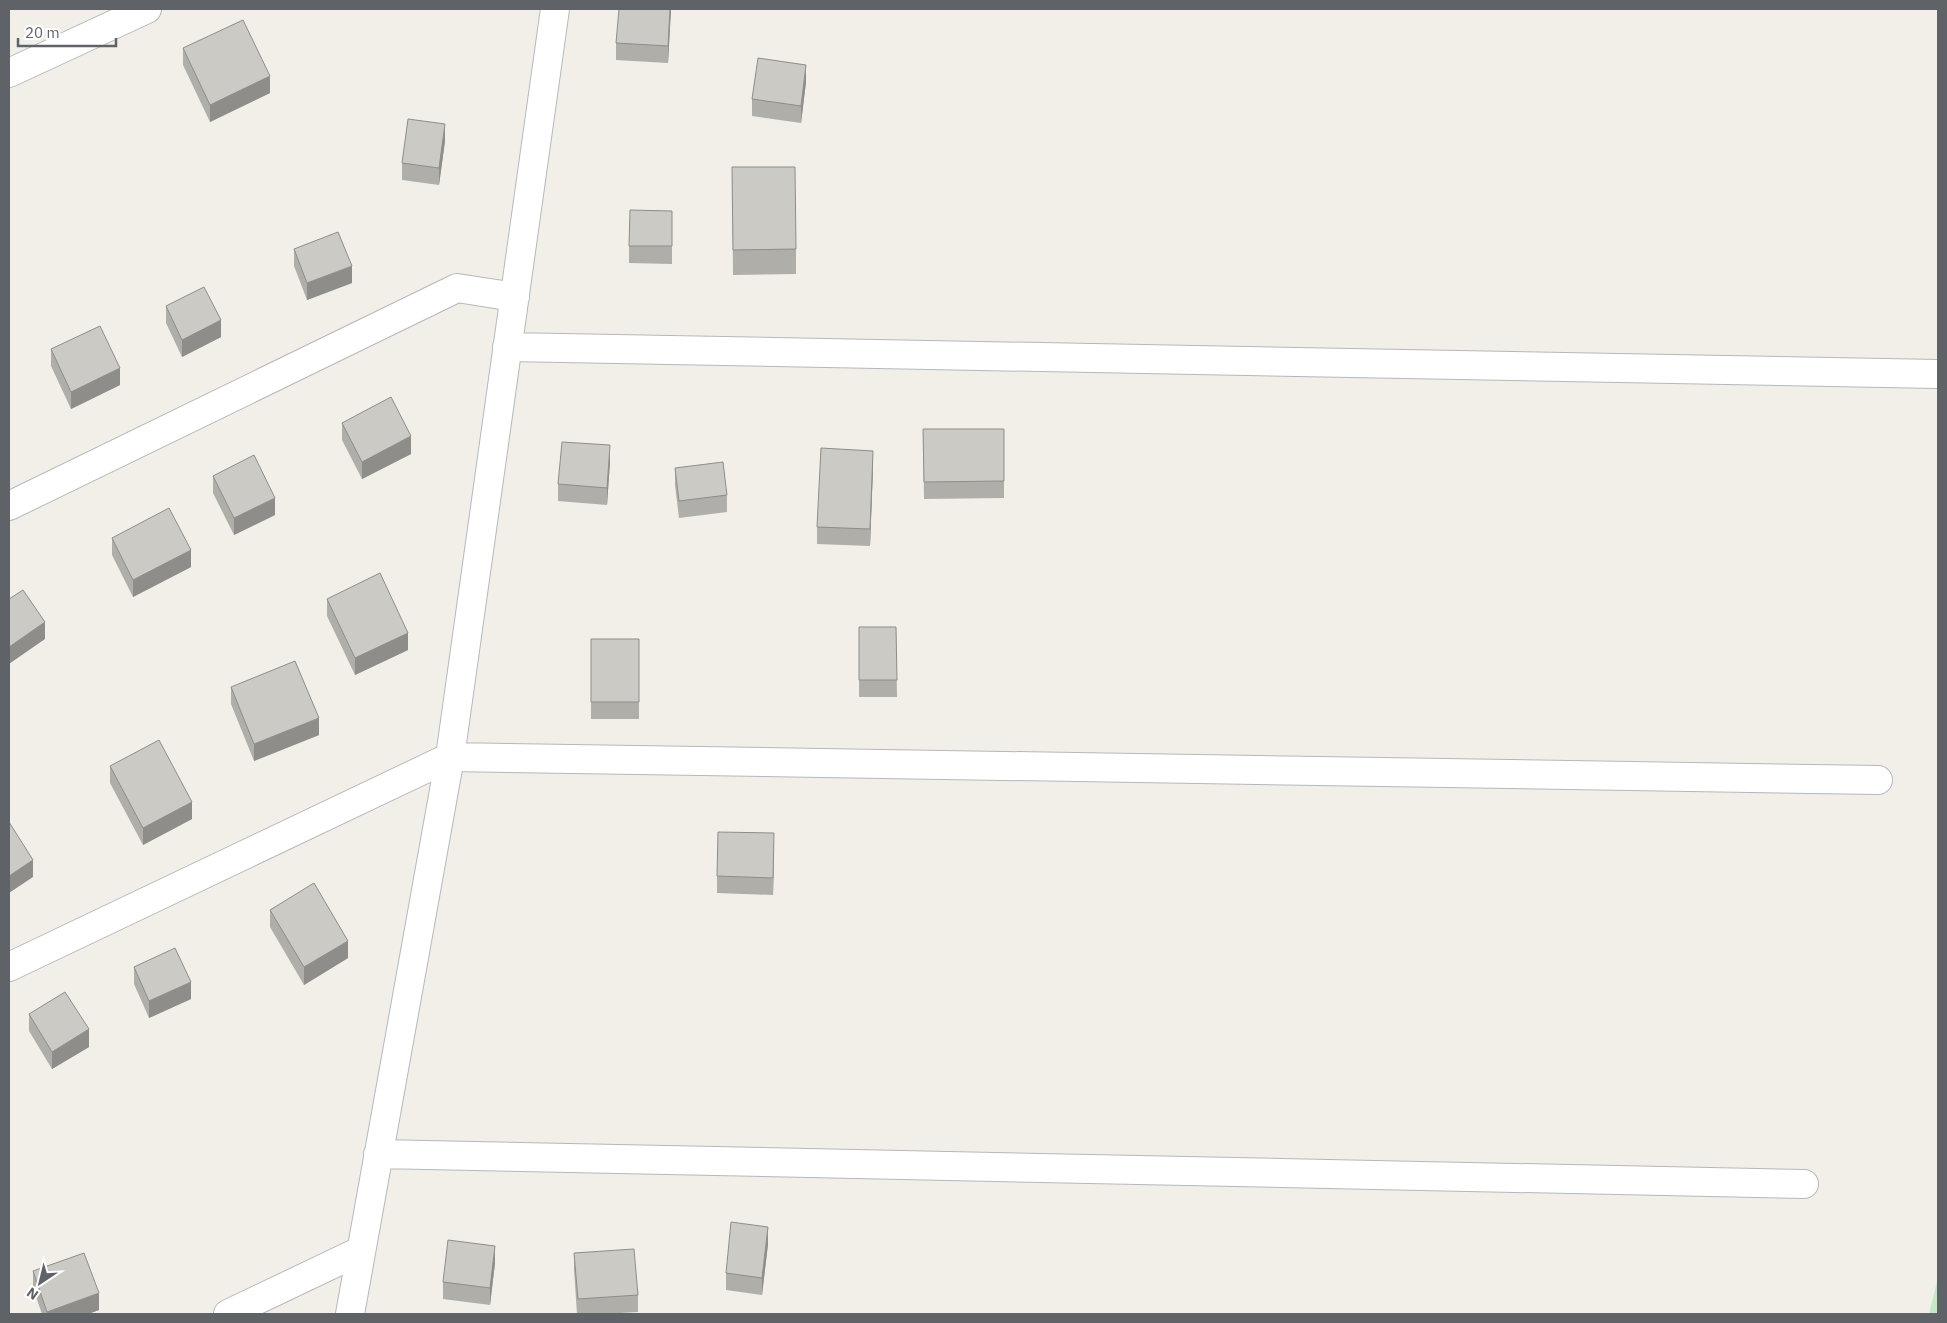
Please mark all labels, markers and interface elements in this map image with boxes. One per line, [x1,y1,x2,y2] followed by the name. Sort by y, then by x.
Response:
[18,15,115,47] scale bar
[25,23,60,42] text: 20 m
[15,1258,65,1308] north arrow
[23,1283,42,1304] text: N

